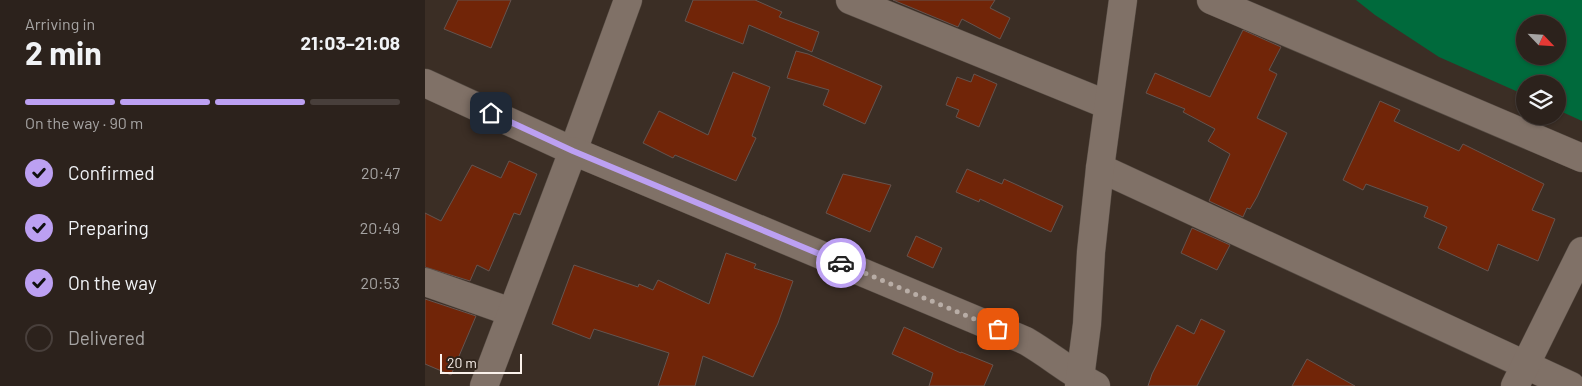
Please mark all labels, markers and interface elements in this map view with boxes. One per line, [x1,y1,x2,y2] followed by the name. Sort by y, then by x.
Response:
[25,14,95,33] text: Arriving in
[1516,15,1566,65] north arrow
[1516,15,1566,125] map controls
[300,31,400,54] text: 21:03–21:08
[25,33,102,71] text: 2 min
[1516,75,1566,125] button: layers
[470,92,512,134] pin
[477,99,505,127] icon: home
[25,113,143,132] text: On the way · 90 m
[25,159,53,187] icon: check
[68,161,155,184] text: Confirmed
[361,163,400,182] text: 20:47
[25,214,53,242] icon: check
[68,216,149,239] text: Preparing
[360,218,400,237] text: 20:49
[816,238,866,288] courier
[827,249,855,277] icon: car
[25,269,53,297] icon: check
[68,271,157,294] text: On the way
[360,273,400,292] text: 20:53
[977,308,1019,350] pin
[984,315,1012,343] icon: bag
[68,326,145,349] text: Delivered
[440,351,523,374] scale bar
[447,354,477,371] text: 20 m

